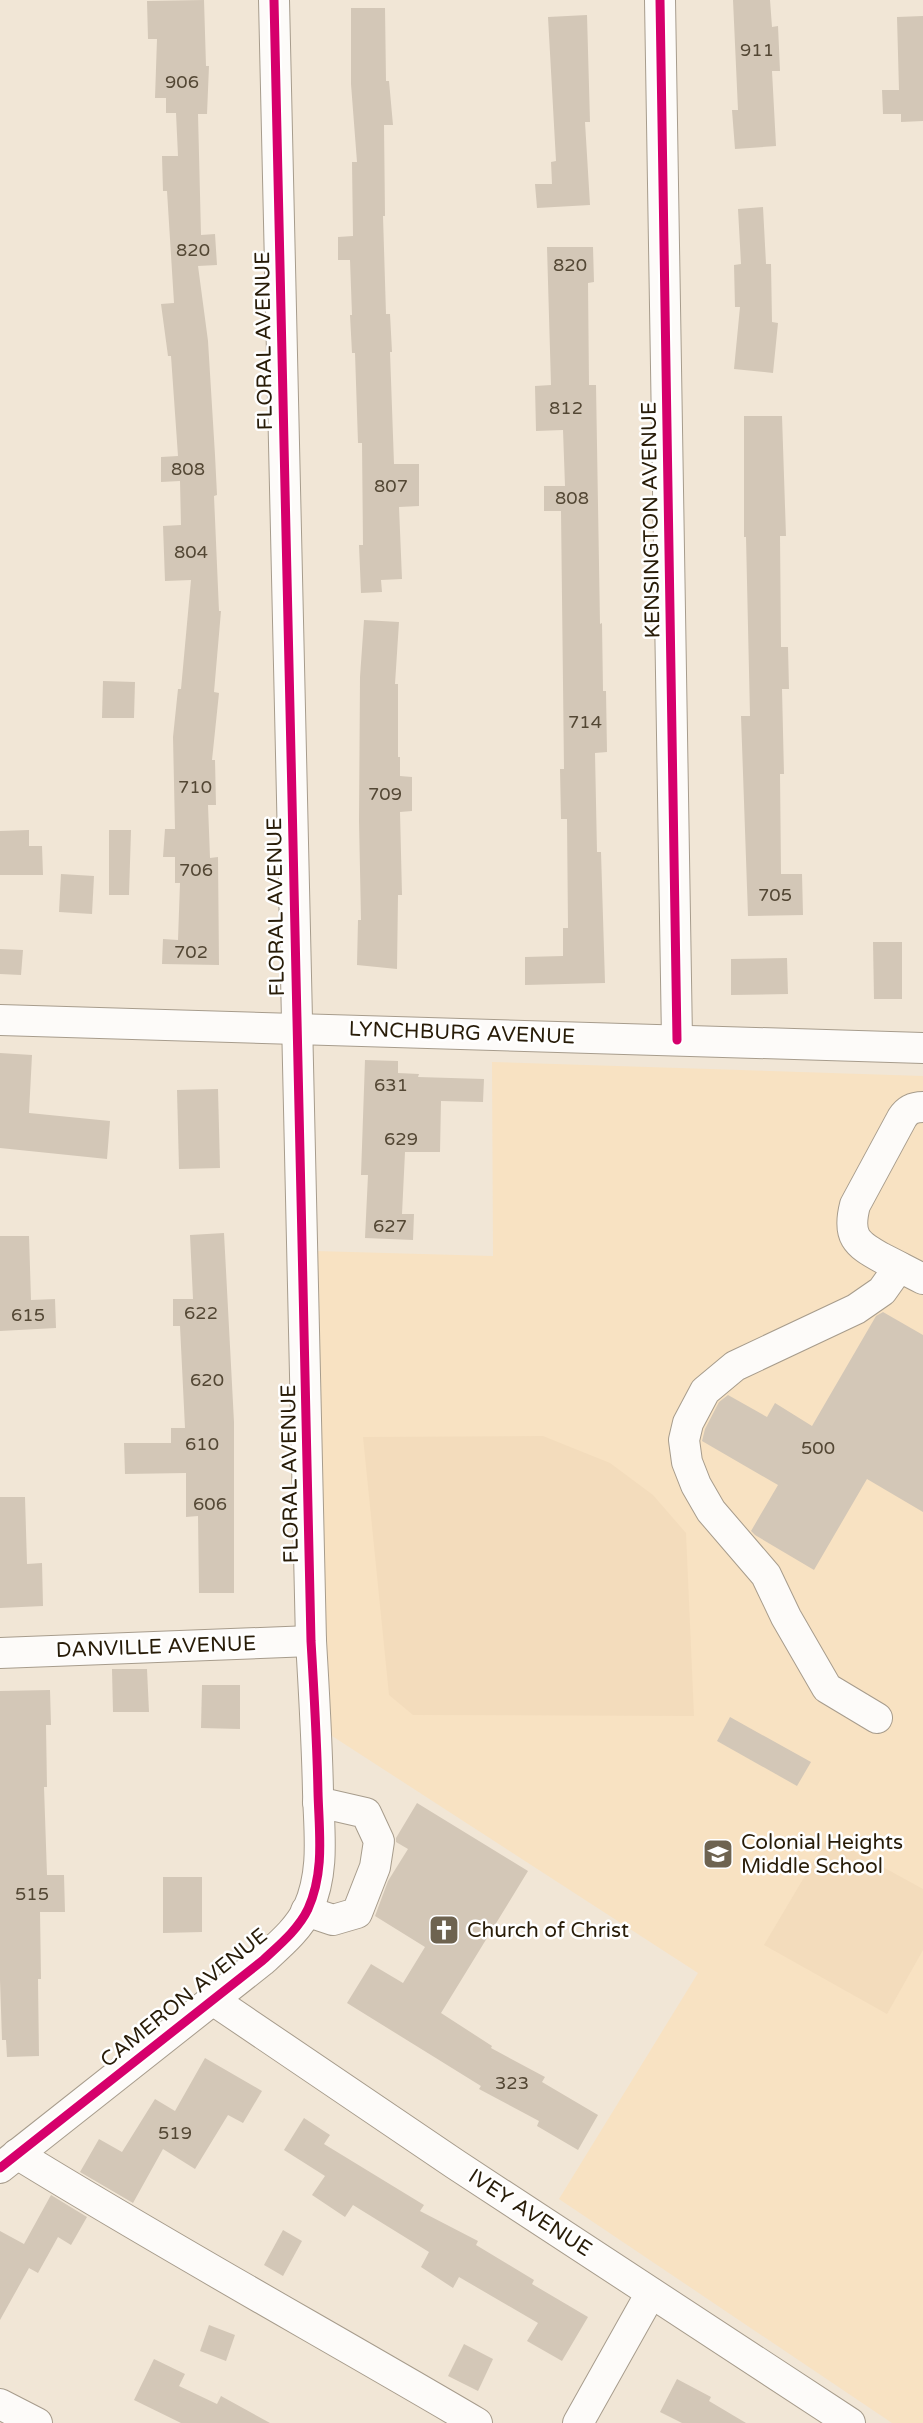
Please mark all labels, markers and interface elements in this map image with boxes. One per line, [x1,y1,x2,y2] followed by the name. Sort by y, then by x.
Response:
[740,39,774,61] house number: 911
[165,71,199,93] house number: 906
[176,239,210,261] house number: 820
[250,251,278,431] street label: FLORAL AVENUE
[553,254,587,276] house number: 820
[549,397,583,419] house number: 812
[636,402,666,638] street label: KENSINGTON AVENUE
[171,458,205,480] house number: 808
[374,475,408,497] house number: 807
[555,487,589,509] house number: 808
[174,541,208,563] house number: 804
[568,711,602,733] house number: 714
[178,776,212,798] house number: 710
[368,783,402,805] house number: 709
[262,817,290,997] street label: FLORAL AVENUE
[179,859,213,881] house number: 706
[758,884,792,906] house number: 705
[174,941,208,963] house number: 702
[348,1017,576,1049] street label: LYNCHBURG AVENUE
[374,1074,408,1096] house number: 631
[384,1128,418,1150] house number: 629
[373,1215,407,1237] house number: 627
[184,1302,218,1324] house number: 622
[11,1304,45,1326] house number: 615
[190,1369,224,1391] house number: 620
[276,1384,304,1564] street label: FLORAL AVENUE
[185,1433,219,1455] house number: 610
[801,1437,835,1459] house number: 500
[193,1493,227,1515] house number: 606
[55,1631,257,1663] street label: DANVILLE AVENUE
[741,1830,903,1879] place label: Colonial Heights Middle School
[701,1837,735,1871] school or university icon: Colonial Heights Middle School
[15,1883,49,1905] house number: 515
[427,1913,461,1947] church icon: Church of Christ
[467,1918,629,1943] place label: Church of Christ
[96,1923,272,2073] street label: CAMERON AVENUE
[495,2072,529,2094] house number: 323
[158,2122,192,2144] house number: 519
[464,2164,596,2262] street label: IVEY AVENUE

